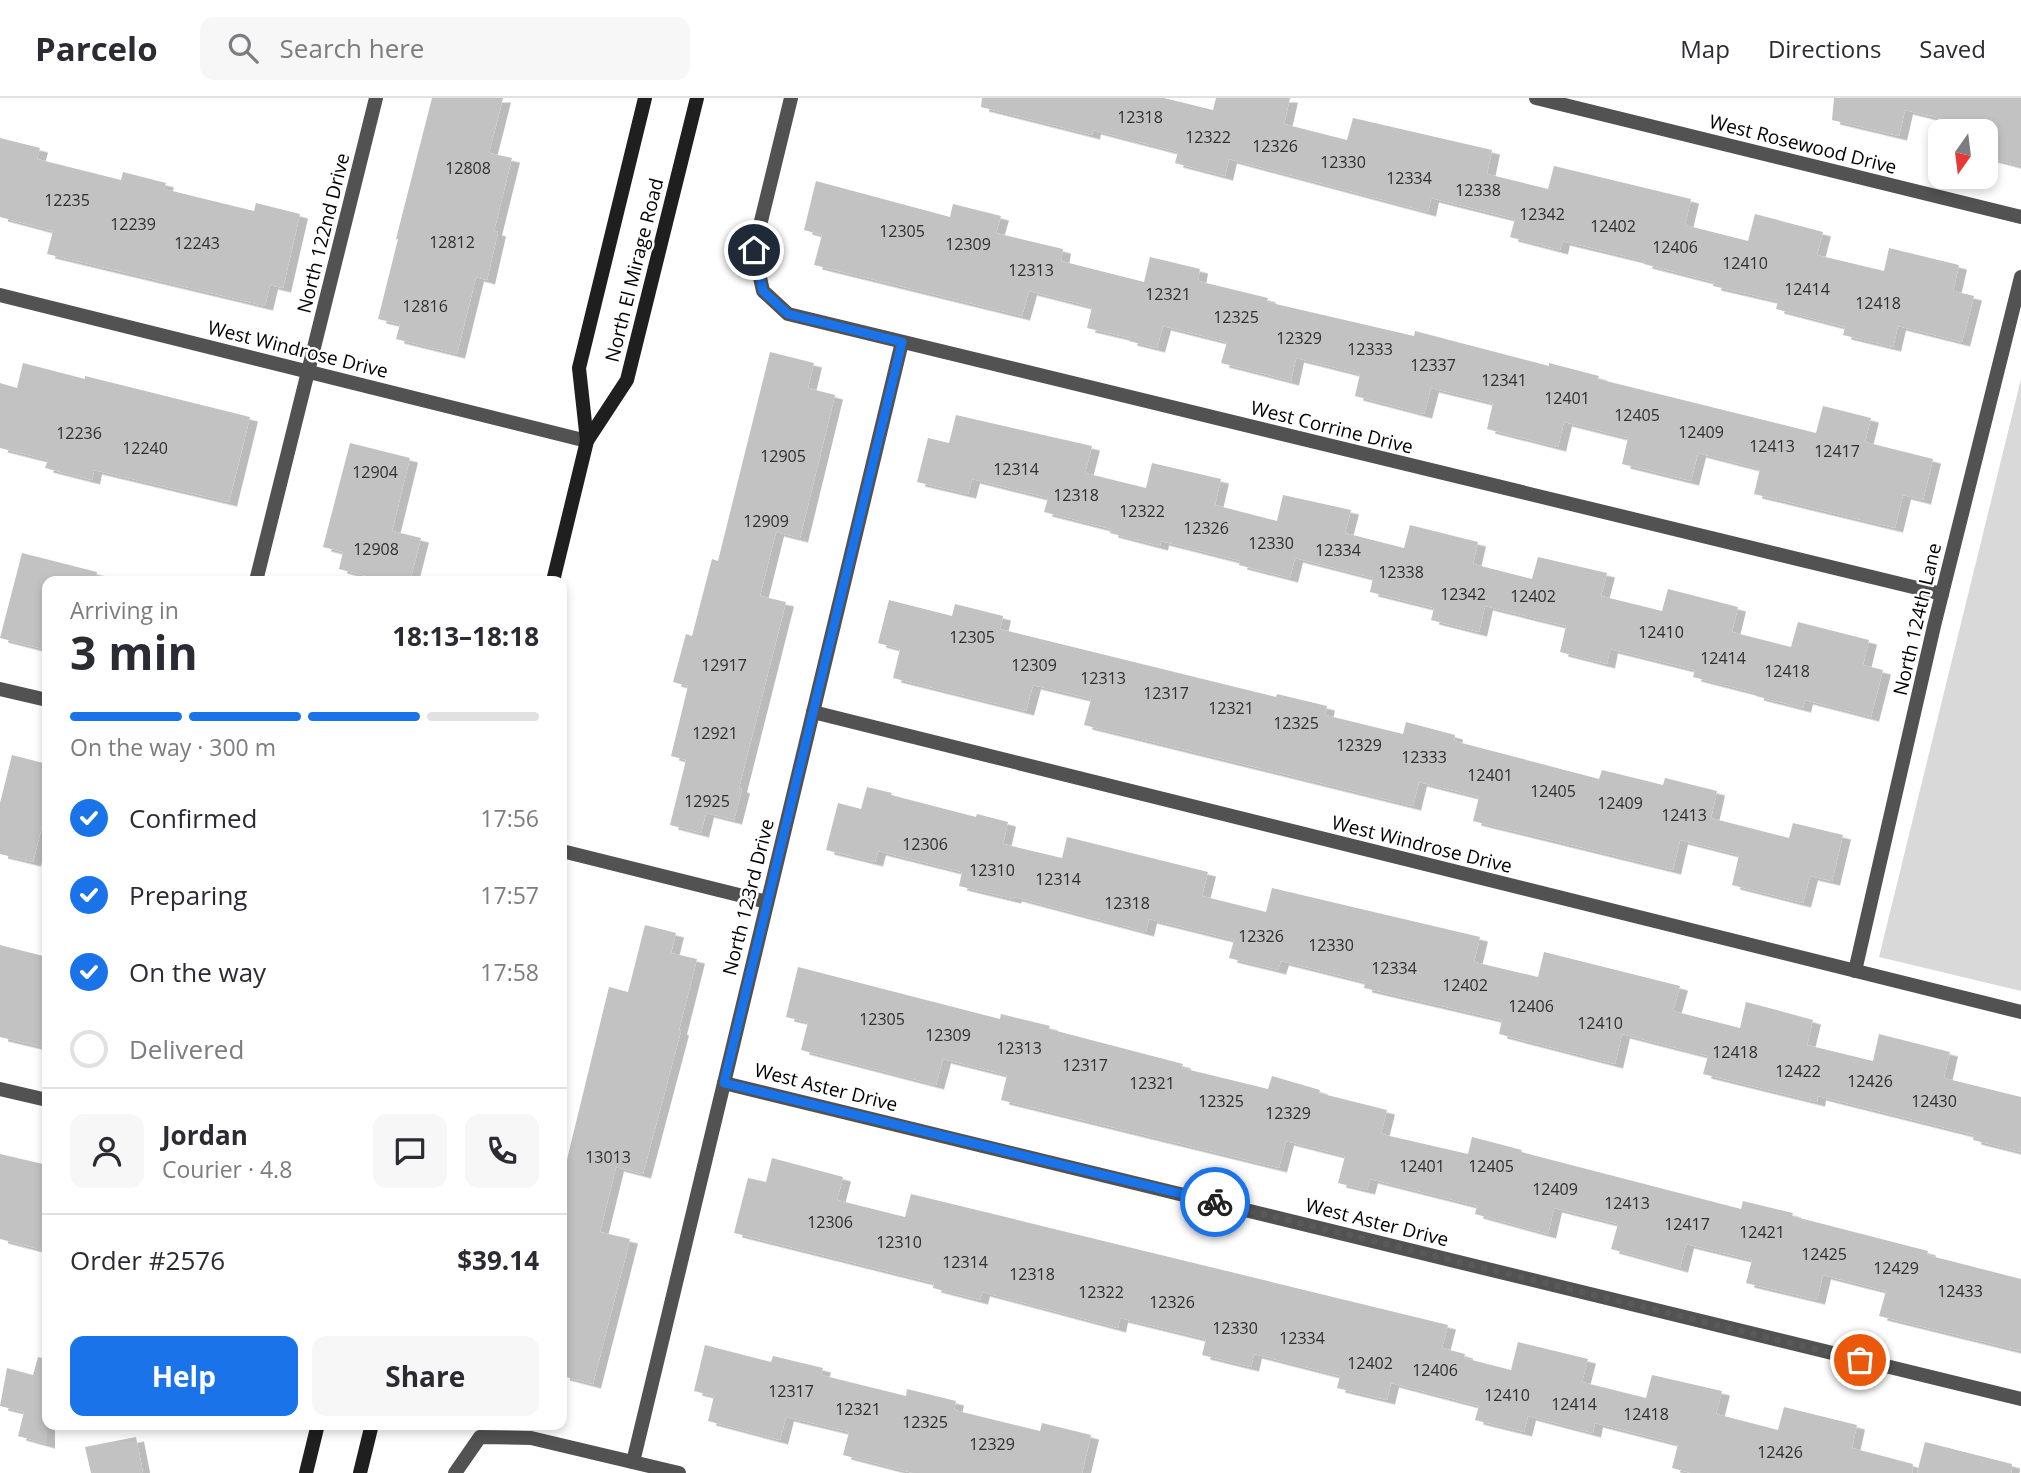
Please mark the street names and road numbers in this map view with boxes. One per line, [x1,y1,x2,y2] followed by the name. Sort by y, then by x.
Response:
[1706,108,1900,180] street label: West Rosewood Drive
[291,150,355,316] street label: North 122nd Drive
[599,175,669,365] street label: North El Mirage Road
[205,314,391,384] street label: West Windrose Drive
[1248,394,1416,460] street label: West Corrine Drive
[1887,540,1947,698] street label: North 124th Lane
[1329,809,1515,879] street label: West Windrose Drive
[716,816,780,978] street label: North 123rd Drive
[752,1057,900,1117] street label: West Aster Drive
[1303,1192,1451,1252] street label: West Aster Drive

